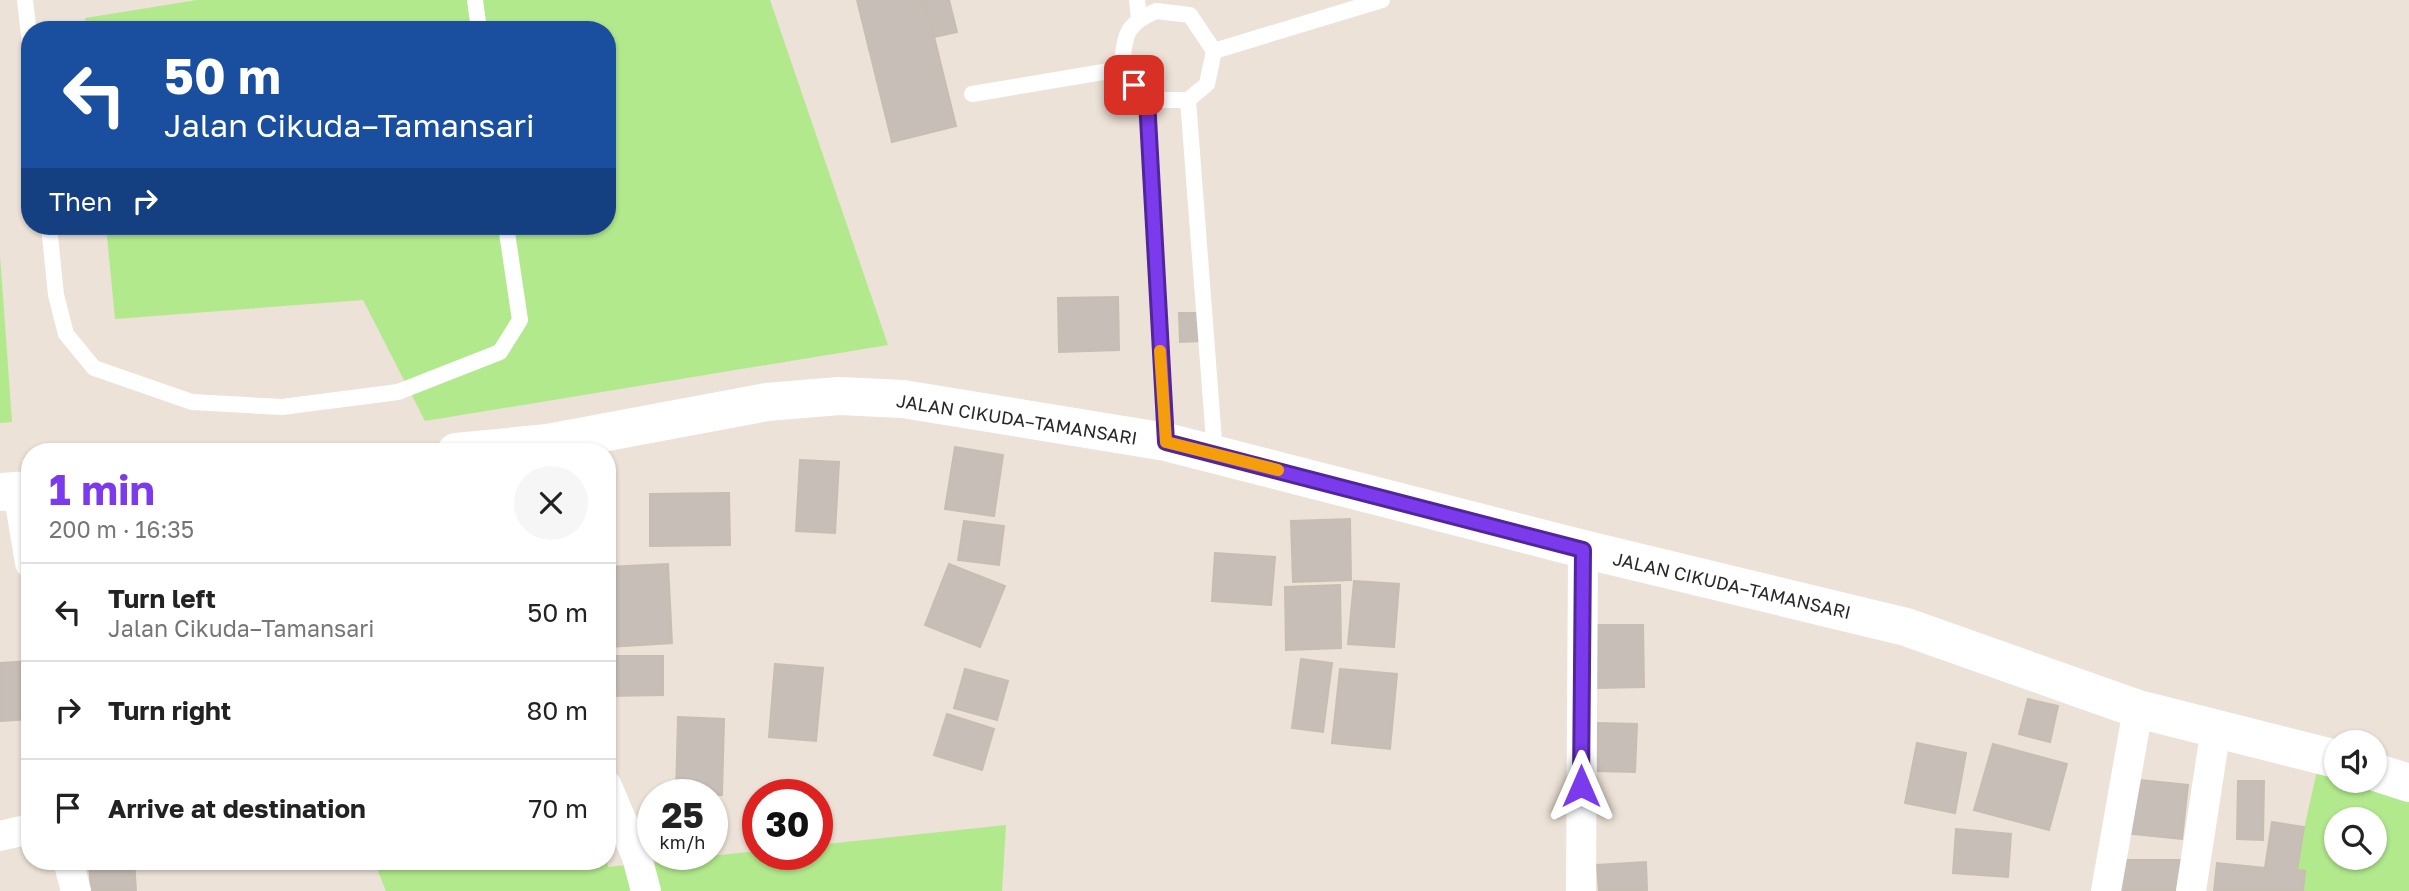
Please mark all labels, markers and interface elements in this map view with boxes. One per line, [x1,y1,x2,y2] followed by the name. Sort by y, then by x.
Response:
[164,46,281,105] text: 50 m
[49,49,140,140] icon: left
[1104,55,1164,115] pin
[1115,66,1153,104] icon: arrive
[164,106,535,144] text: Jalan Cikuda–Tamansari
[126,182,164,220] icon: right
[49,186,112,217] text: Then
[895,389,1139,449] street label: JALAN CIKUDA–TAMANSARI
[49,464,155,514] text: 1 min
[514,466,588,540] button: close
[49,515,194,543] text: 200 m · 16:35
[1611,547,1853,623] street label: JALAN CIKUDA–TAMANSARI
[108,583,216,614] text: Turn left
[49,593,87,631] icon: left
[527,597,588,628] text: 50 m
[108,614,374,642] text: Jalan Cikuda–Tamansari
[49,691,87,729] icon: right
[108,695,231,726] text: Turn right
[527,695,588,726] text: 80 m
[2324,730,2387,870] map controls
[2324,730,2387,793] button: sound
[1544,749,1618,823] position arrow
[742,779,833,870] speed limit sign: 30
[49,789,87,827] icon: arrive
[108,793,366,824] text: Arrive at destination
[529,793,588,824] text: 70 m
[661,794,704,836] text: 25
[2324,807,2387,870] button: search
[660,831,705,853] text: km/h

